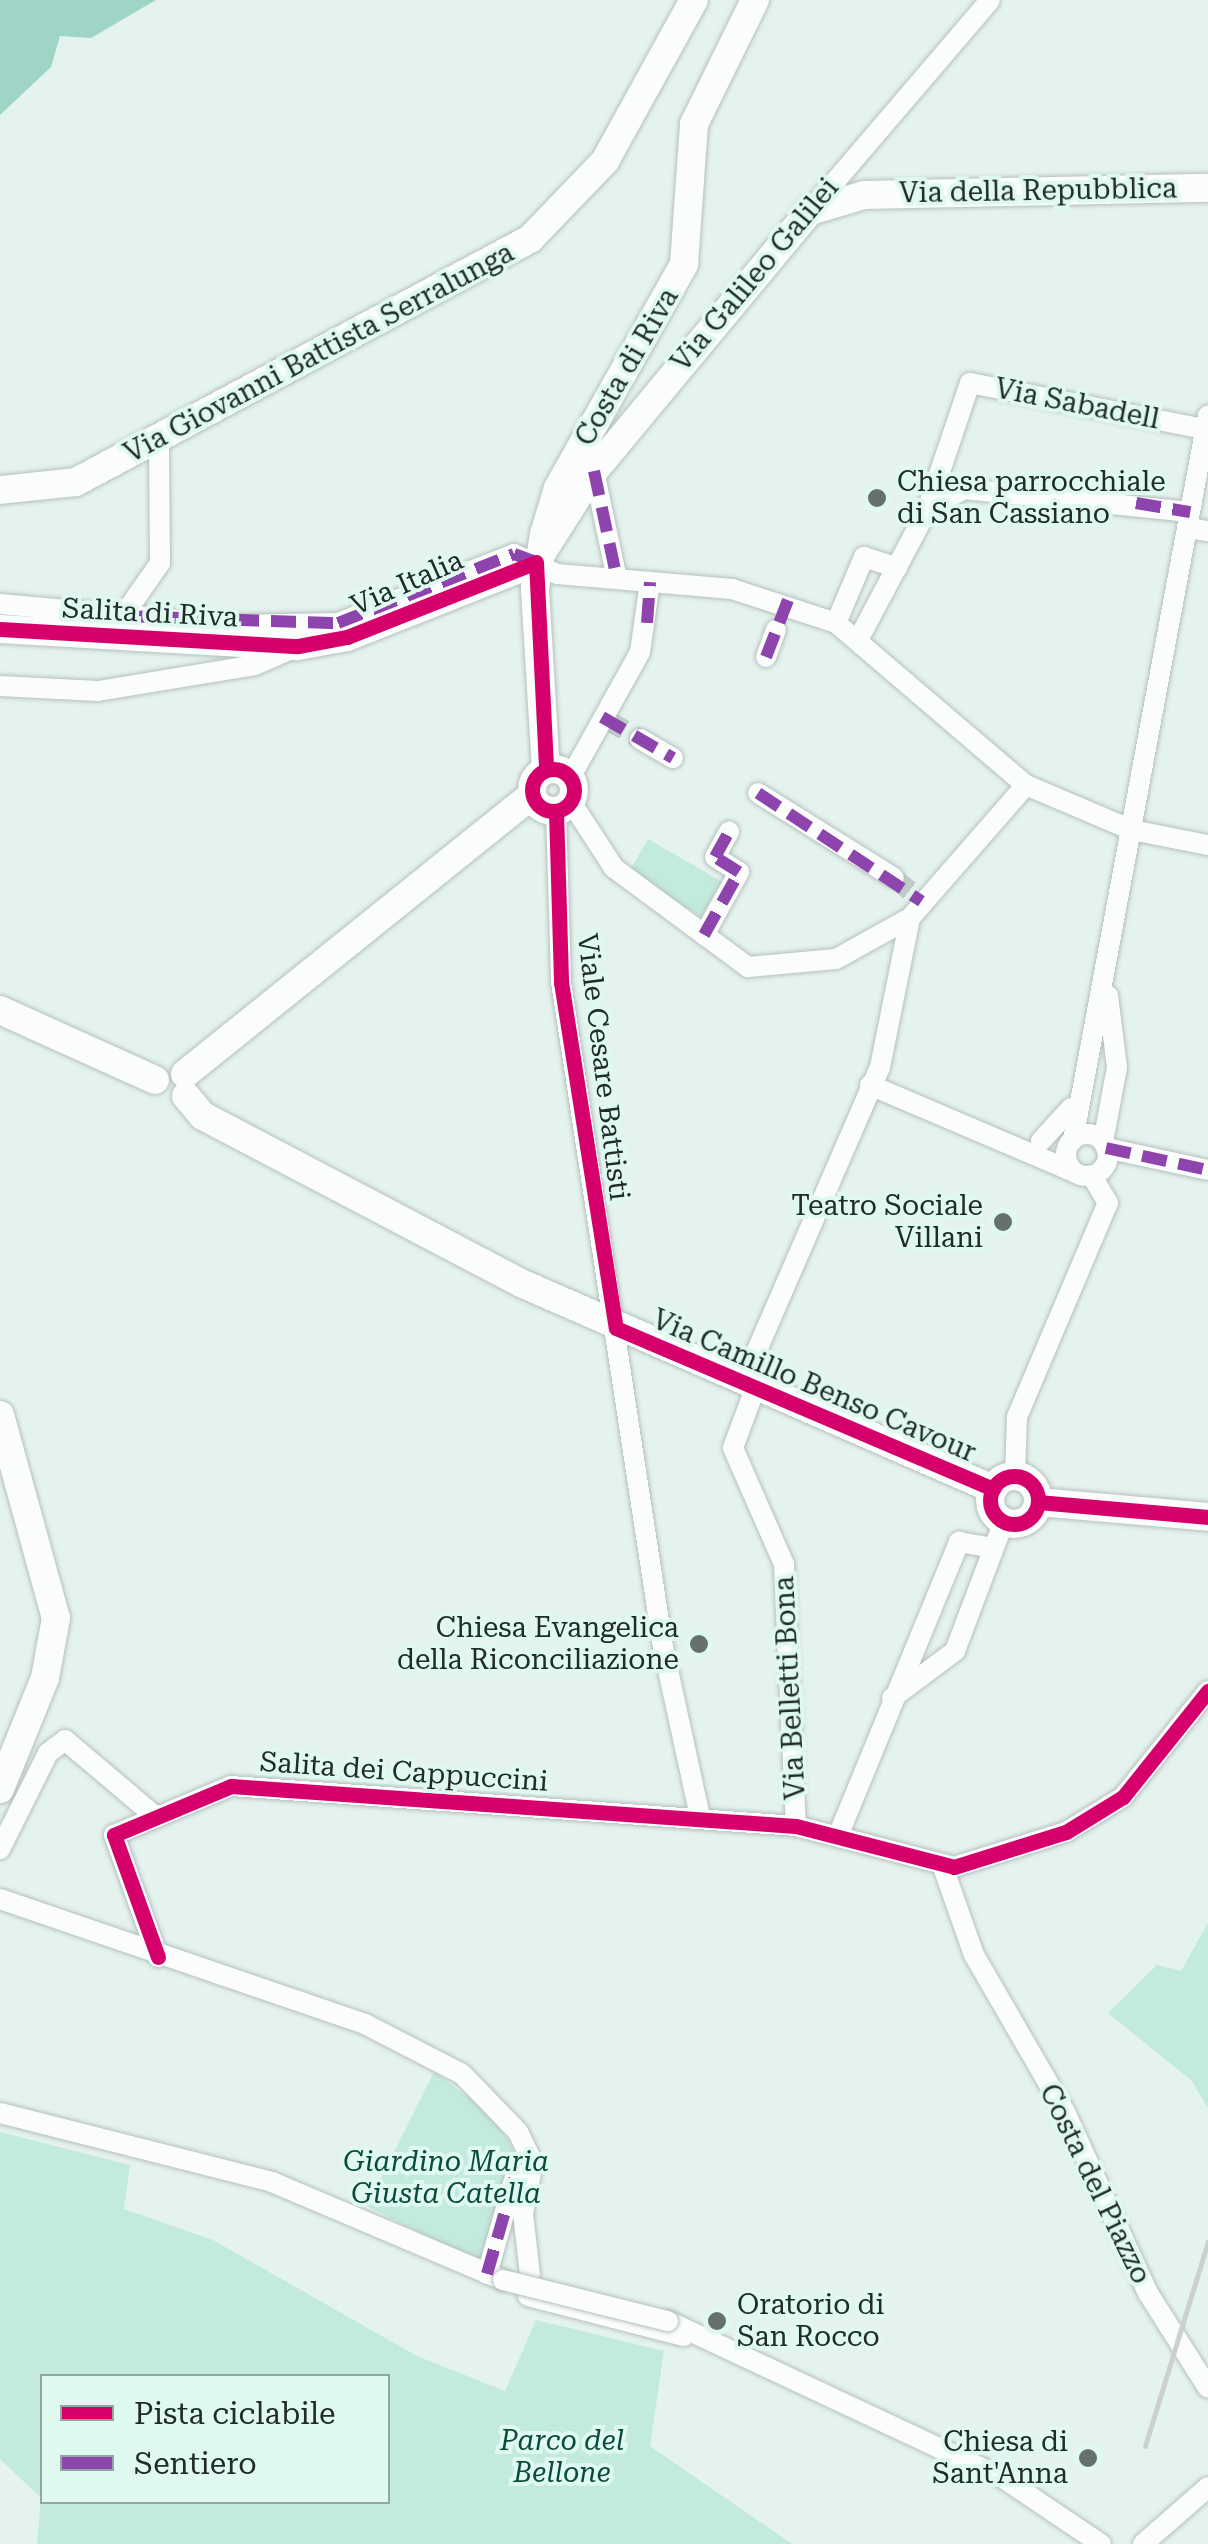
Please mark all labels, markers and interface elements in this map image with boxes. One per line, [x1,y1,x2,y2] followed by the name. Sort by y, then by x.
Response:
[664,171,846,379] street label: Via Galileo Galilei
[899,172,1177,210] street label: Via della Repubblica
[118,236,520,470] street label: Via Giovanni Battista Serralunga
[568,282,686,452] street label: Costa di Riva
[992,372,1162,436] street label: Via Sabadell
[897,465,1166,531] place label: Chiesa parrocchiale di San Cassiano
[866,487,888,509] marker: Chiesa parrocchiale di San Cassiano
[346,543,468,623] street label: Via Italia
[61,592,239,634] street label: Salita di Riva
[570,932,636,1202] street label: Viale Cesare Battisti
[791,1189,983,1255] place label: Teatro Sociale Villani
[992,1211,1014,1233] marker: Teatro Sociale Villani
[647,1303,981,1469] street label: Via Camillo Benso Cavour
[767,1575,813,1801] street label: Via Belletti Bona
[397,1611,679,1677] place label: Chiesa Evangelica della Riconciliazione
[688,1633,710,1655] marker: Chiesa Evangelica della Riconciliazione
[259,1745,549,1799] street label: Salita dei Cappuccini
[1032,2079,1158,2289] street label: Costa del Piazzo
[343,2145,549,2211] park label: Giardino Maria Giusta Catella
[737,2288,884,2354] place label: Oratorio di San Rocco
[706,2310,728,2332] marker: Oratorio di San Rocco
[40,2374,390,2504] legend
[134,2396,336,2431] text: Pista ciclabile
[500,2424,624,2490] park label: Parco del Bellone
[932,2425,1068,2491] place label: Chiesa di Sant'Anna
[134,2446,257,2481] text: Sentiero
[1077,2447,1099,2469] marker: Chiesa di Sant'Anna

